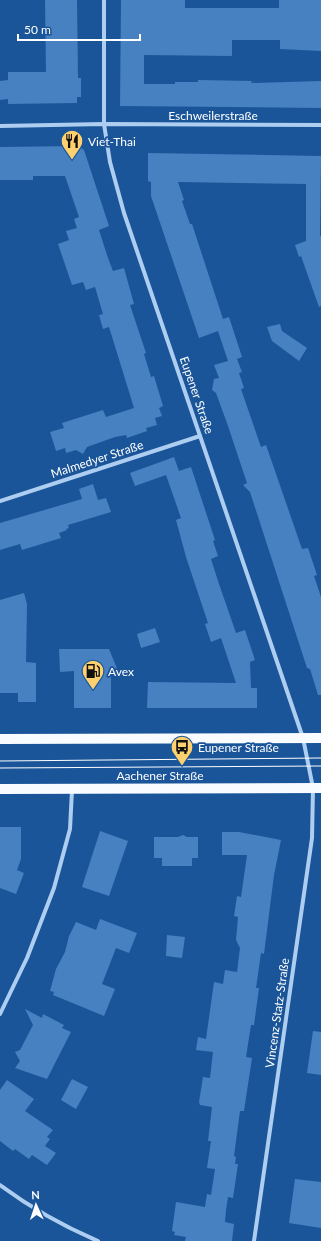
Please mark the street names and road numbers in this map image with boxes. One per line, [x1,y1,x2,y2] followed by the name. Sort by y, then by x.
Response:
[168,108,258,123] street label: Eschweilerstraße
[177,354,217,436] street label: Eupener Straße
[49,437,145,481] street label: Malmedyer Straße
[116,768,204,783] street label: Aachener Straße
[262,957,292,1069] street label: Vincenz-Statz-Straße

